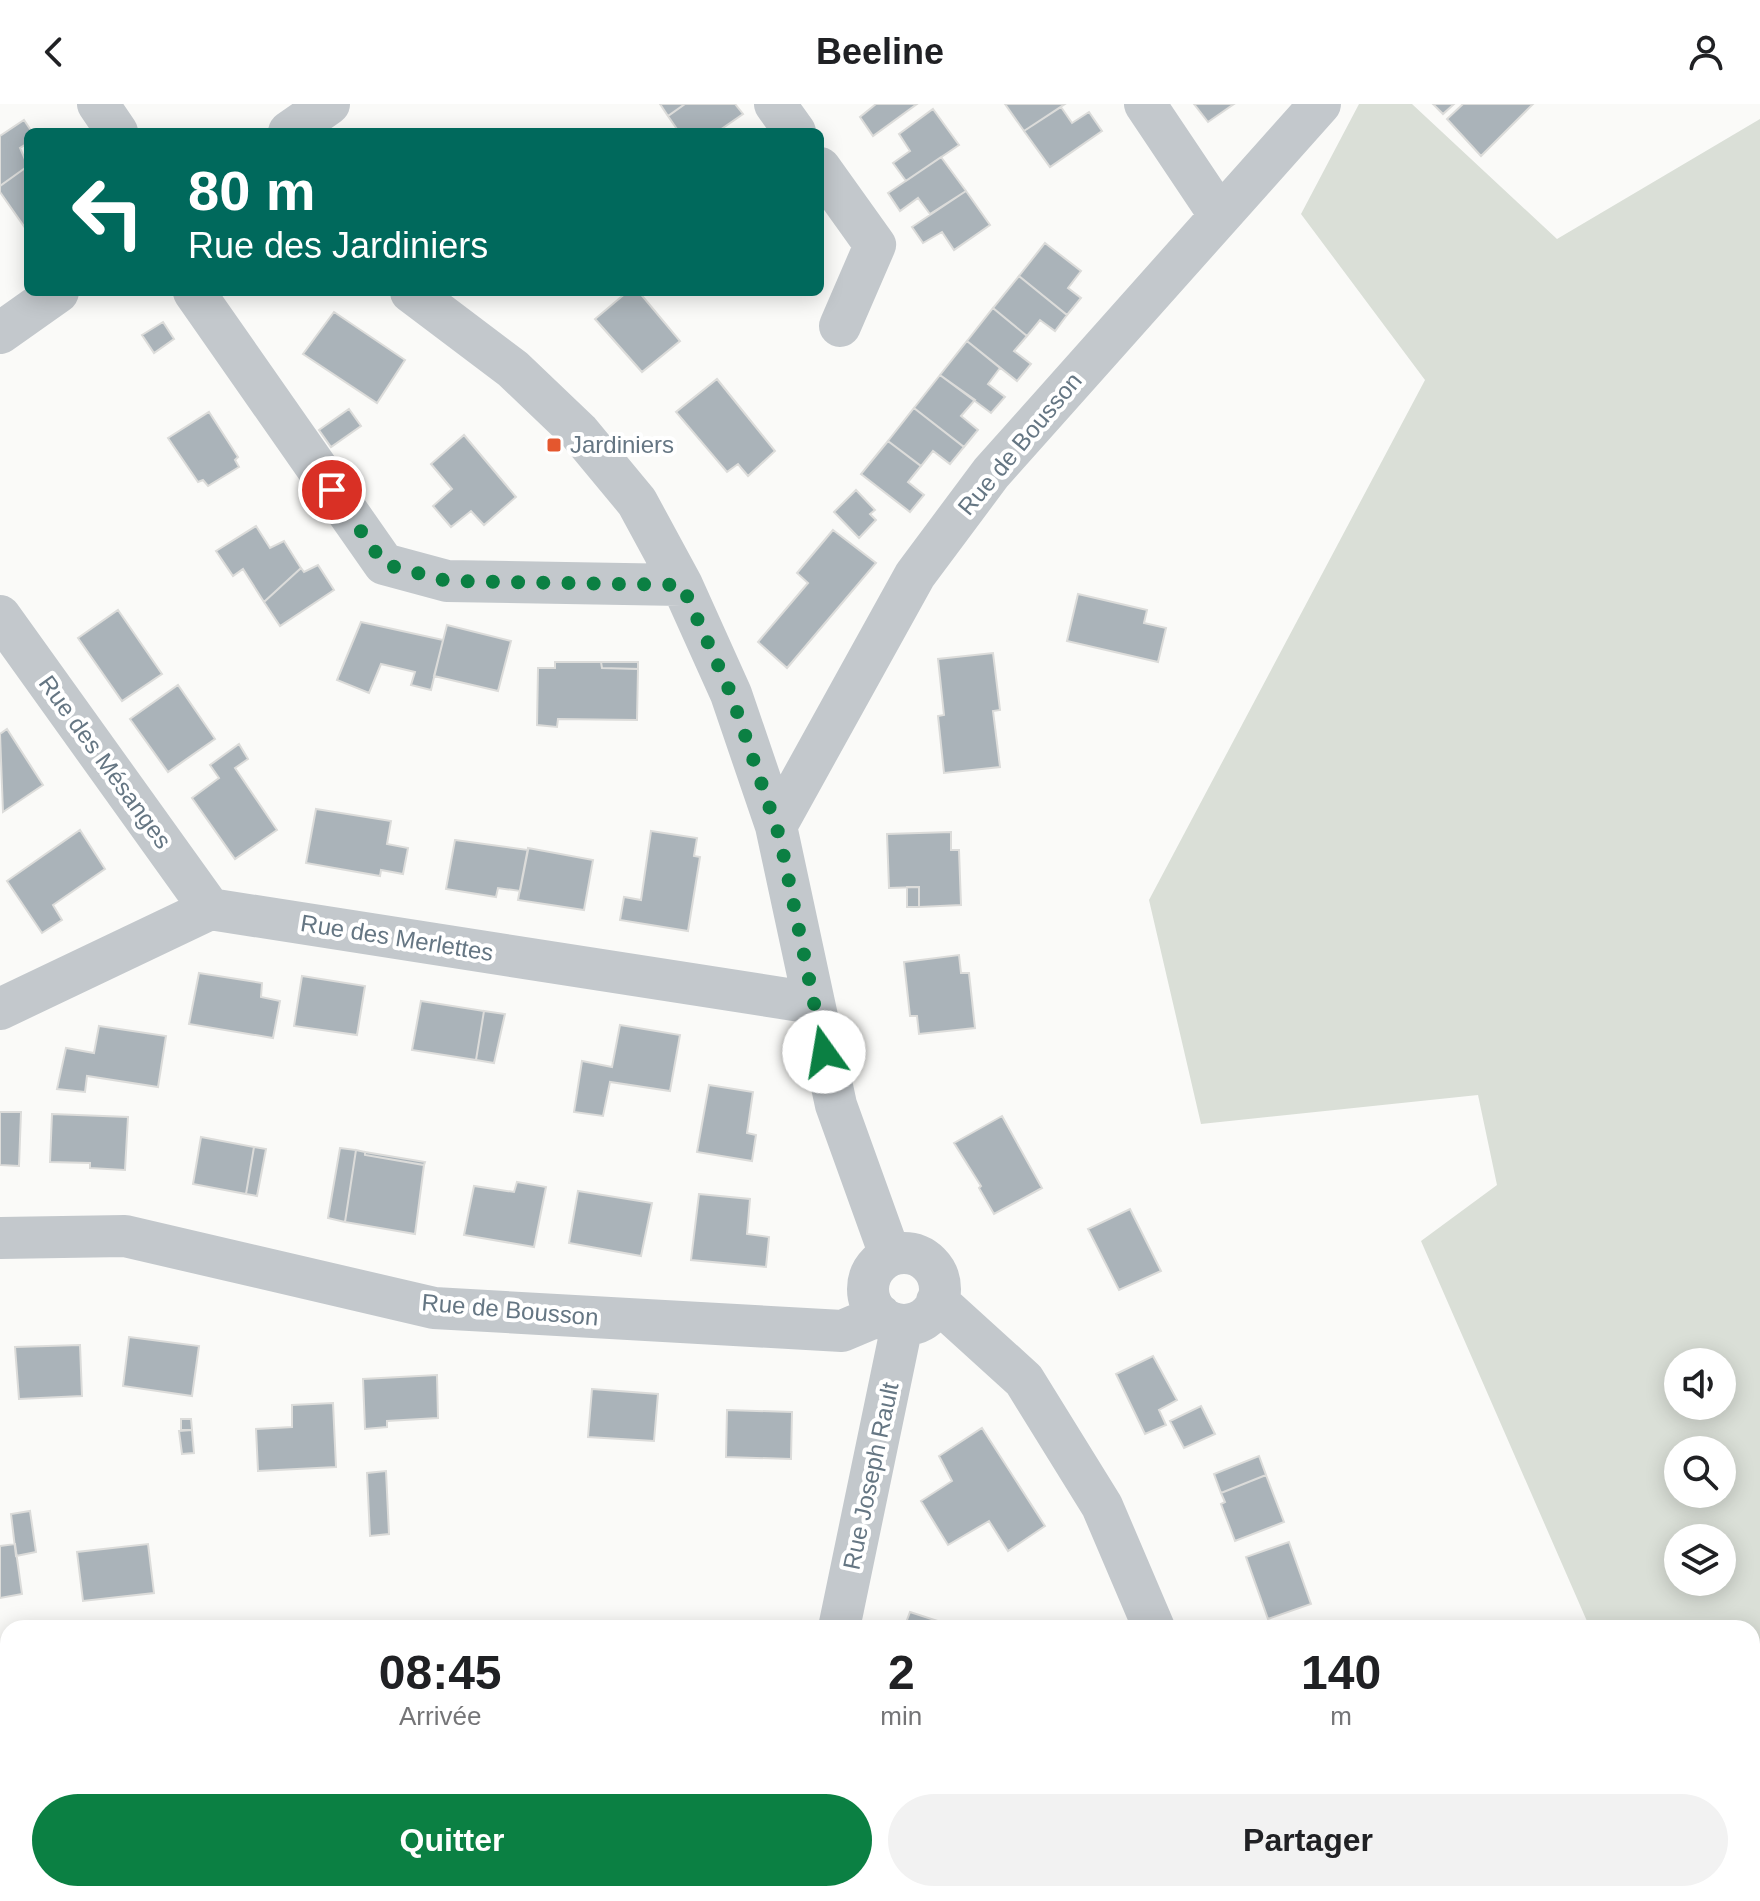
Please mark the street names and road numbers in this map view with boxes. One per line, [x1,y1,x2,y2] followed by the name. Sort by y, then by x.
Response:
[952,367,1087,520] street label: Rue de Bousson
[34,670,177,853] street label: Rue des Mésanges
[299,909,495,966] street label: Rue des Merlettes
[420,1288,600,1331] street label: Rue de Bousson
[837,1379,904,1572] street label: Rue Joseph Rault

